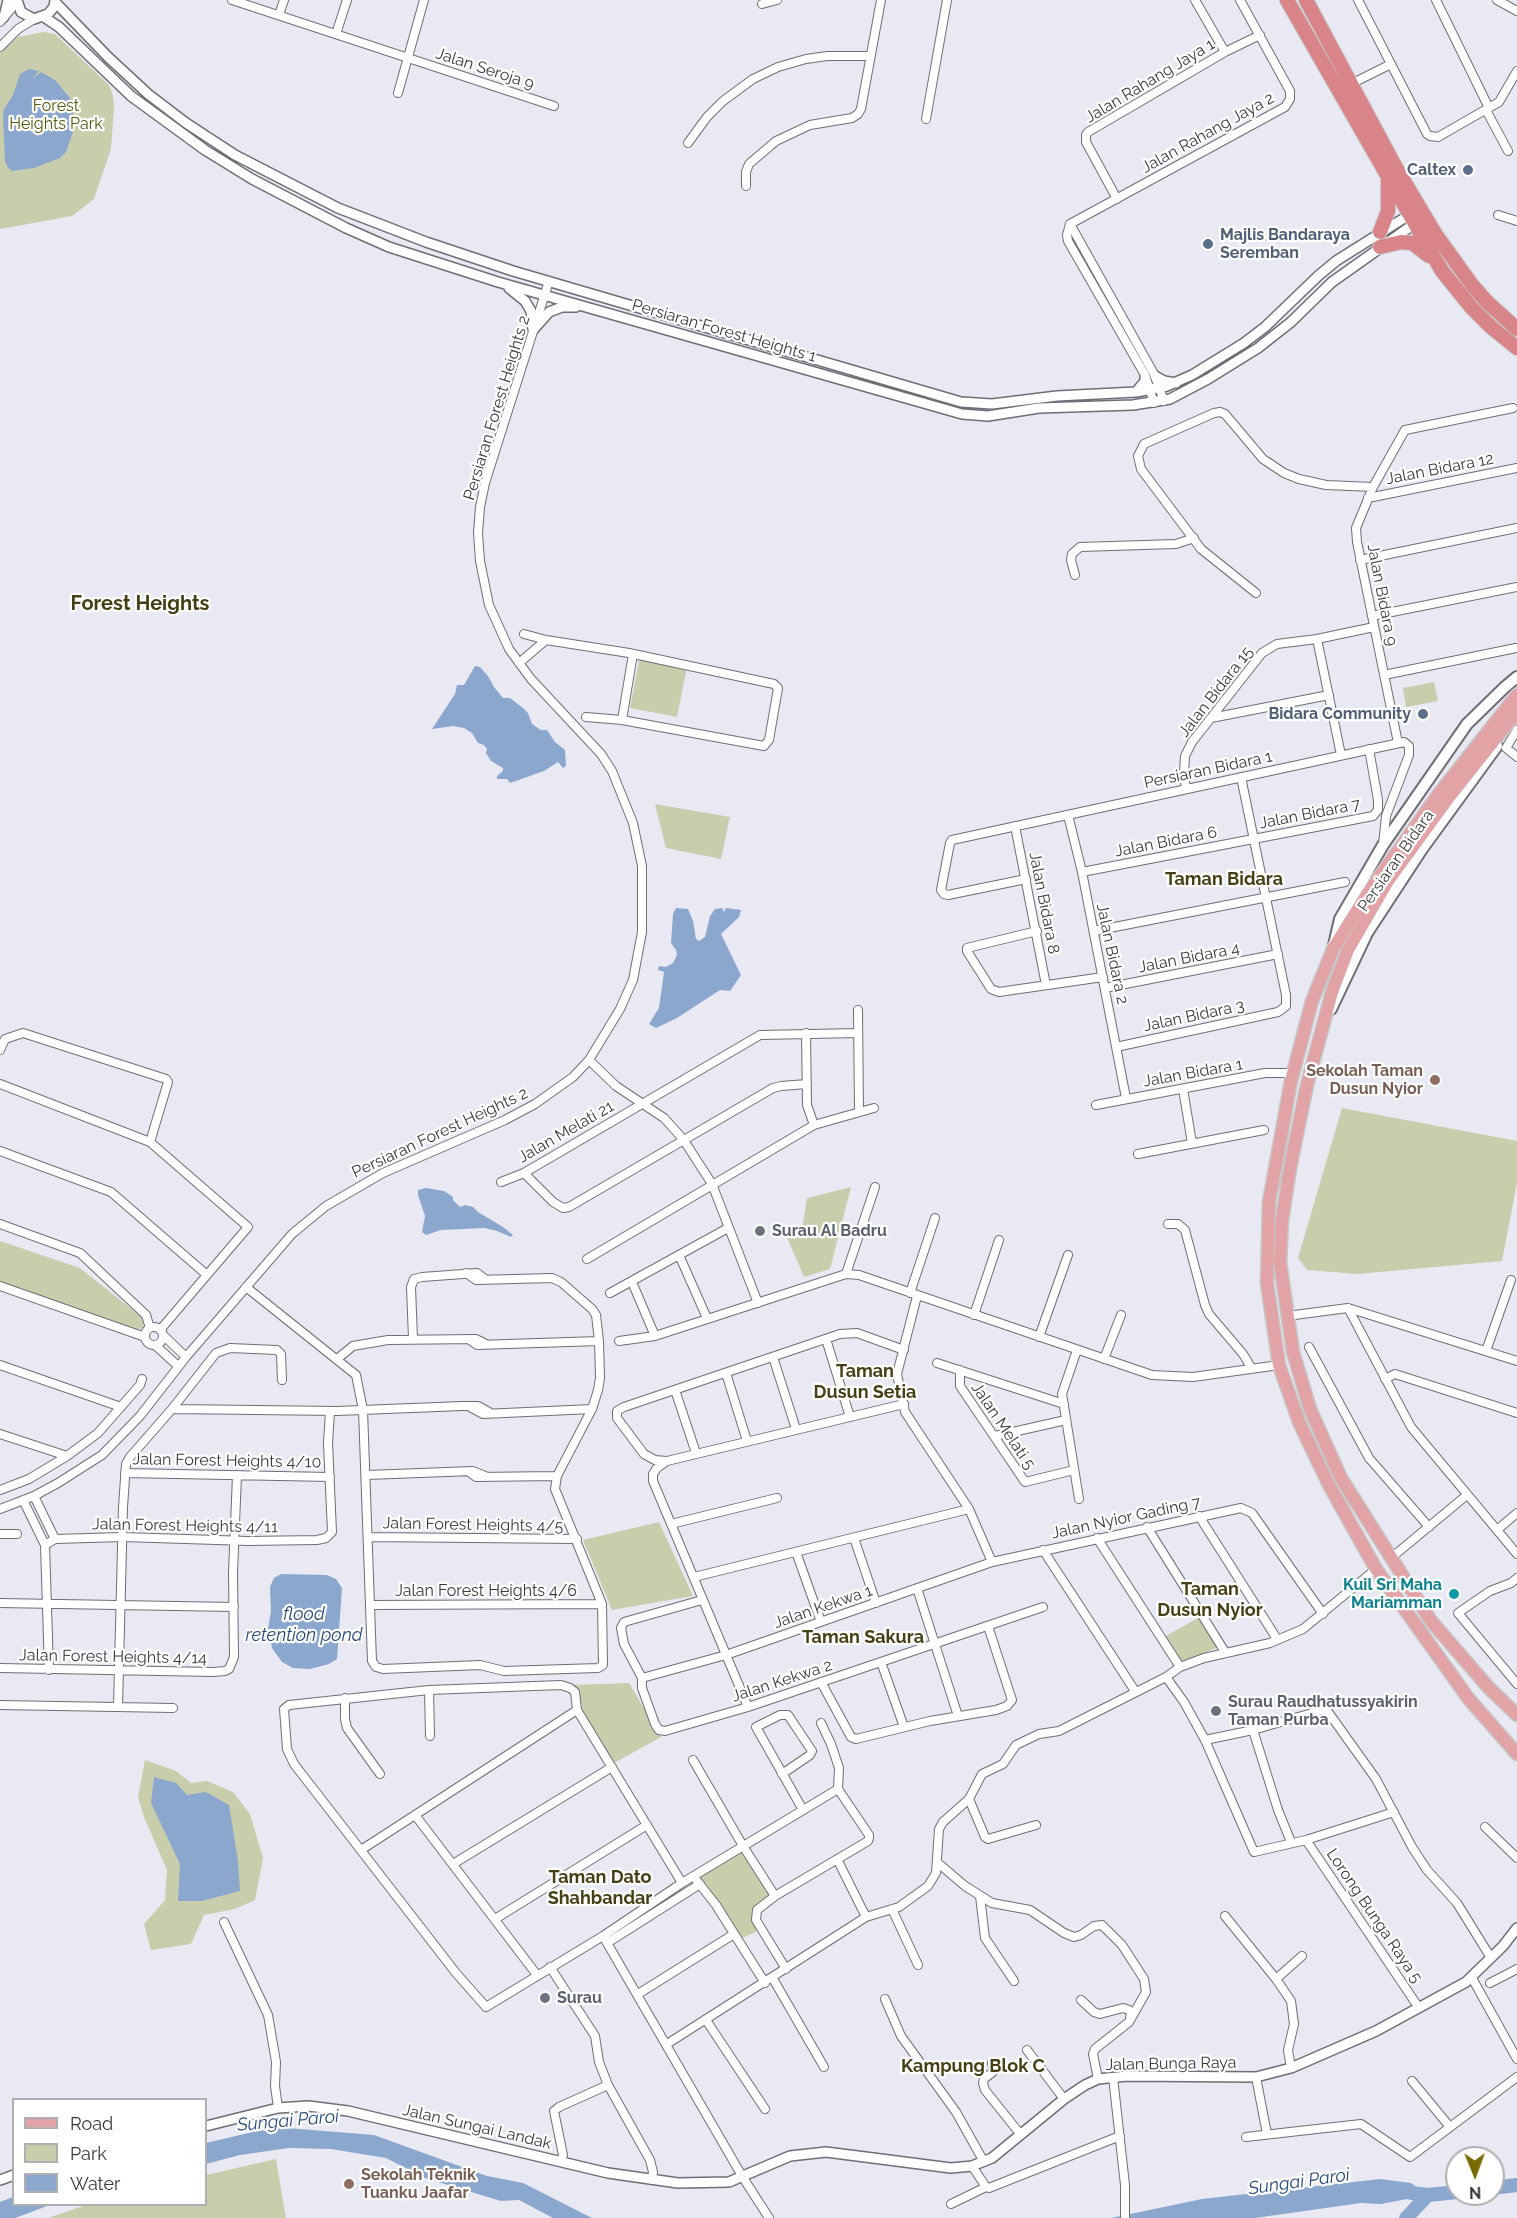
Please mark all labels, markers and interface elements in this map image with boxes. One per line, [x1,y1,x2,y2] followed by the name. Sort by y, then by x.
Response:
[1082,35,1218,127] street label: Jalan Rahang Jaya 1
[433,44,537,94] street label: Jalan Seroja 9
[1138,89,1278,177] street label: Jalan Rahang Jaya 2
[9,96,103,134] park label: Forest Heights Park
[1407,160,1456,180] place label: Caltex
[1461,163,1475,177] marker: Caltex
[1220,225,1350,263] place label: Majlis Bandaraya Seremban
[1201,237,1215,251] marker: Majlis Bandaraya Seremban
[630,296,818,366] street label: Persiaran Forest Heights 1
[460,313,534,503] street label: Persiaran Forest Heights 2
[1385,449,1495,489] street label: Jalan Bidara 12
[1363,542,1401,648] street label: Jalan Bidara 9
[71,592,209,616] district label: Forest Heights
[1175,643,1257,741] street label: Jalan Bidara 15
[1268,704,1411,724] place label: Bidara Community
[1416,707,1430,721] marker: Bidara Community
[1142,747,1274,793] street label: Persiaran Bidara 1
[1258,795,1362,833] street label: Jalan Bidara 7
[1354,807,1438,915] street label: Persiaran Bidara
[1113,823,1219,861] street label: Jalan Bidara 6
[1025,850,1063,956] street label: Jalan Bidara 8
[1165,869,1283,891] district label: Taman Bidara
[1092,902,1132,1006] street label: Jalan Bidara 2
[1137,939,1241,977] street label: Jalan Bidara 4
[1142,996,1246,1036] street label: Jalan Bidara 3
[1142,1055,1244,1091] street label: Jalan Bidara 1
[1306,1061,1423,1099] place label: Sekolah Taman Dusun Nyior
[1428,1073,1442,1087] marker: Sekolah Taman Dusun Nyior
[349,1084,531,1182] street label: Persiaran Forest Heights 2
[515,1097,617,1167] street label: Jalan Melati 21
[772,1221,887,1241] place label: Surau Al Badru
[753,1224,767,1238] marker: Surau Al Badru
[814,1361,916,1404] district label: Taman Dusun Setia
[967,1379,1039,1473] street label: Jalan Melati 5
[133,1450,321,1472] street label: Jalan Forest Heights 4/10
[1050,1493,1202,1543] street label: Jalan Nyior Gading 7
[383,1514,563,1536] street label: Jalan Forest Heights 4/5
[92,1515,278,1537] street label: Jalan Forest Heights 4/11
[1343,1575,1442,1613] place label: Kuil Sri Maha Mariamman
[1157,1579,1263,1622] district label: Taman Dusun Nyior
[395,1581,577,1601] street label: Jalan Forest Heights 4/6
[771,1581,875,1633] street label: Jalan Kekwa 1
[1447,1587,1461,1601] marker: Kuil Sri Maha Mariamman
[246,1604,362,1646] water label: flood retention pond
[802,1627,924,1649] district label: Taman Sakura
[19,1646,207,1668] street label: Jalan Forest Heights 4/14
[729,1656,835,1706] street label: Jalan Kekwa 2
[1228,1692,1418,1730] place label: Surau Raudhatussyakirin Taman Purba
[1209,1704,1223,1718] marker: Surau Raudhatussyakirin Taman Purba
[1322,1845,1426,1987] street label: Lorong Bunga Raya 5
[548,1867,652,1910] district label: Taman Dato Shahbandar
[557,1988,602,2008] place label: Surau
[538,1991,552,2005] marker: Surau
[1105,2053,1237,2075] street label: Jalan Bunga Raya
[901,2056,1045,2078] district label: Kampung Blok C
[12,2098,207,2206] legend
[401,2101,553,2153] street label: Jalan Sungai Landak
[236,2106,340,2136] water label: Sungai Paroi
[70,2113,113,2134] text: Road
[70,2143,107,2164] text: Park
[1445,2146,1505,2206] north arrow
[1247,2164,1351,2200] water label: Sungai Paroi
[361,2165,476,2203] place label: Sekolah Teknik Tuanku Jaafar
[70,2173,120,2194] text: Water
[342,2177,356,2191] marker: Sekolah Teknik Tuanku Jaafar
[1469,2183,1482,2202] text: N

